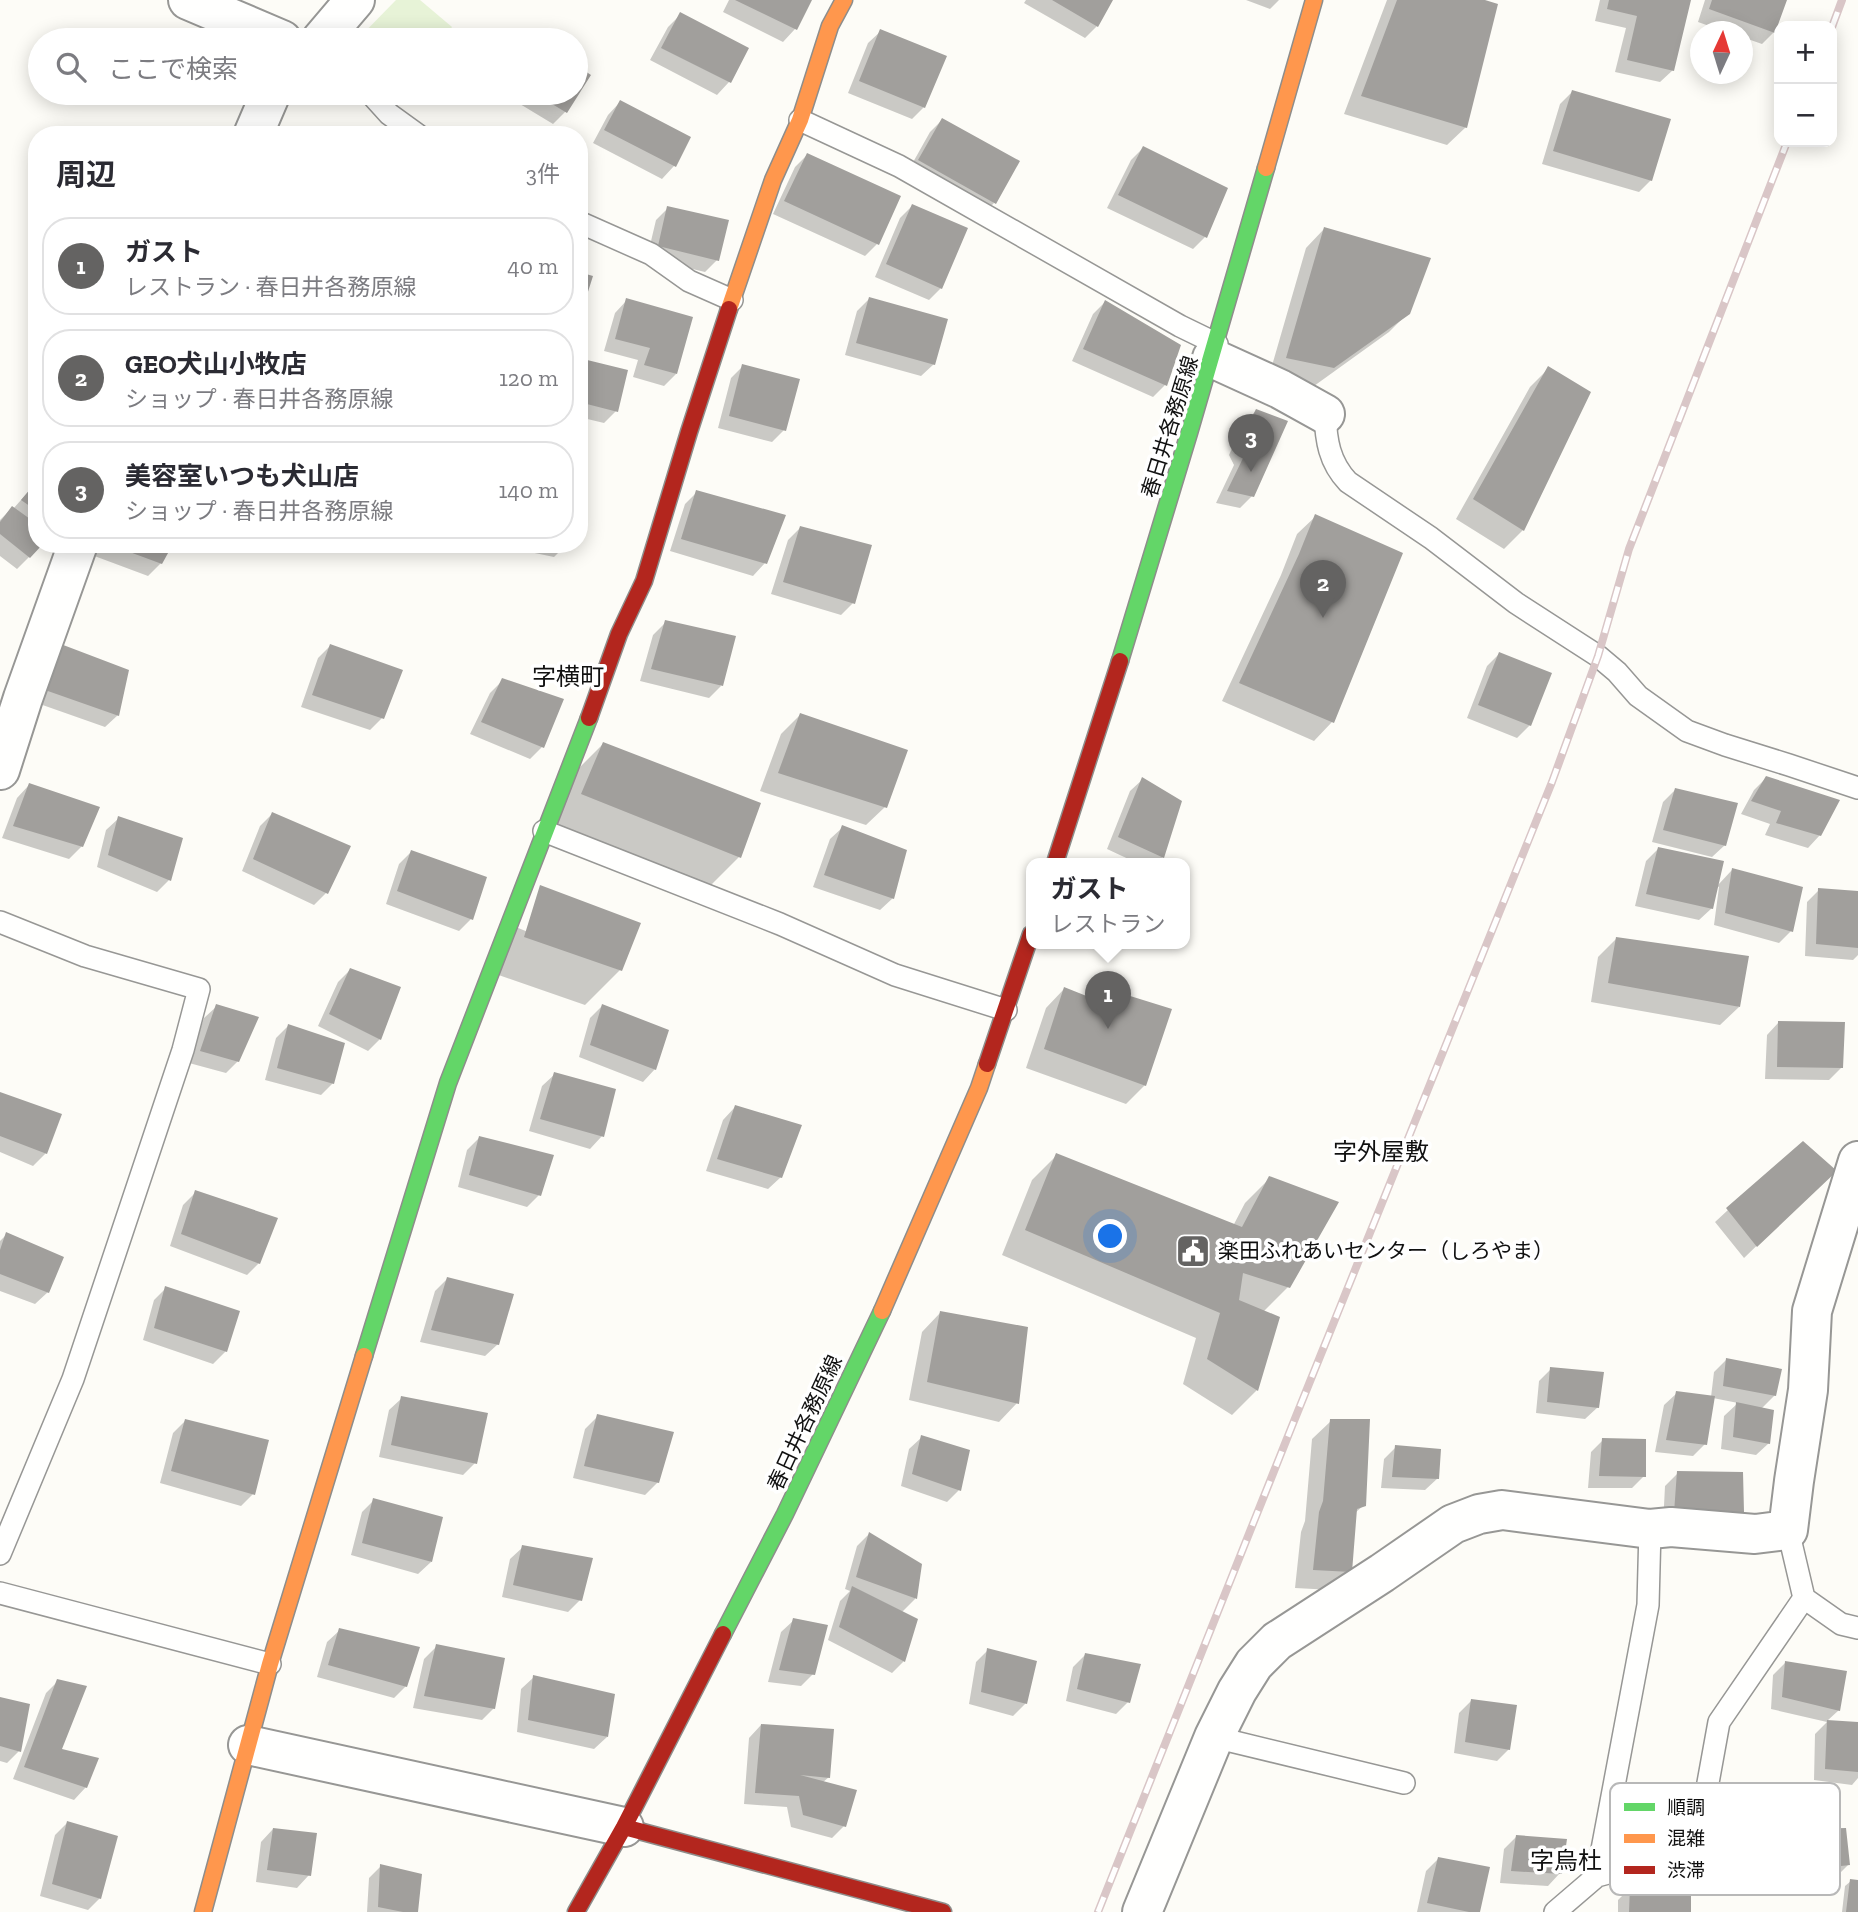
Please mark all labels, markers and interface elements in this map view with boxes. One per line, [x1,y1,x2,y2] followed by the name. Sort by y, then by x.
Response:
[1690,21,1753,84] north arrow
[1774,21,1837,147] map controls
[1774,21,1837,84] button: +
[28,28,588,105] search box
[52,48,90,86] icon: search
[108,53,238,85] text: ここで検索
[1774,84,1837,147] button: −
[56,157,116,193] text: 周辺
[526,160,560,188] text: 3件
[125,236,203,268] text: ガスト
[76,252,86,280] text: 1
[507,252,558,280] text: 40 m
[125,273,416,301] text: レストラン · 春日井各務原線
[125,348,307,380] text: GEO犬山小牧店
[1136,353,1203,501] street label: 春日井各務原線
[75,364,87,392] text: 2
[499,364,558,392] text: 120 m
[125,385,393,413] text: ショップ · 春日井各務原線
[1228,414,1274,472] pin: 3
[125,460,359,492] text: 美容室いつも犬山店
[75,476,87,504] text: 3
[498,476,558,504] text: 140 m
[125,497,393,525] text: ショップ · 春日井各務原線
[1300,560,1346,618] pin: 2
[532,662,604,691] district label: 字横町
[1026,858,1190,949] popup
[1051,873,1129,905] text: ガスト
[1051,910,1166,938] text: レストラン
[1085,971,1131,1029] pin: 1
[1333,1137,1429,1166] district label: 字外屋敷
[1093,1219,1127,1253] your location
[1174,1232,1212,1270] public building icon: 楽田ふれあいセンター（しろやま）
[1218,1238,1554,1263] place label: 楽田ふれあいセンター（しろやま）
[762,1351,847,1495] street label: 春日井各務原線
[1610,1783,1840,1895] legend
[1667,1796,1705,1819] text: 順調
[1667,1827,1705,1850] text: 混雑
[1530,1846,1602,1875] district label: 字烏杜
[1667,1859,1705,1882] text: 渋滞

